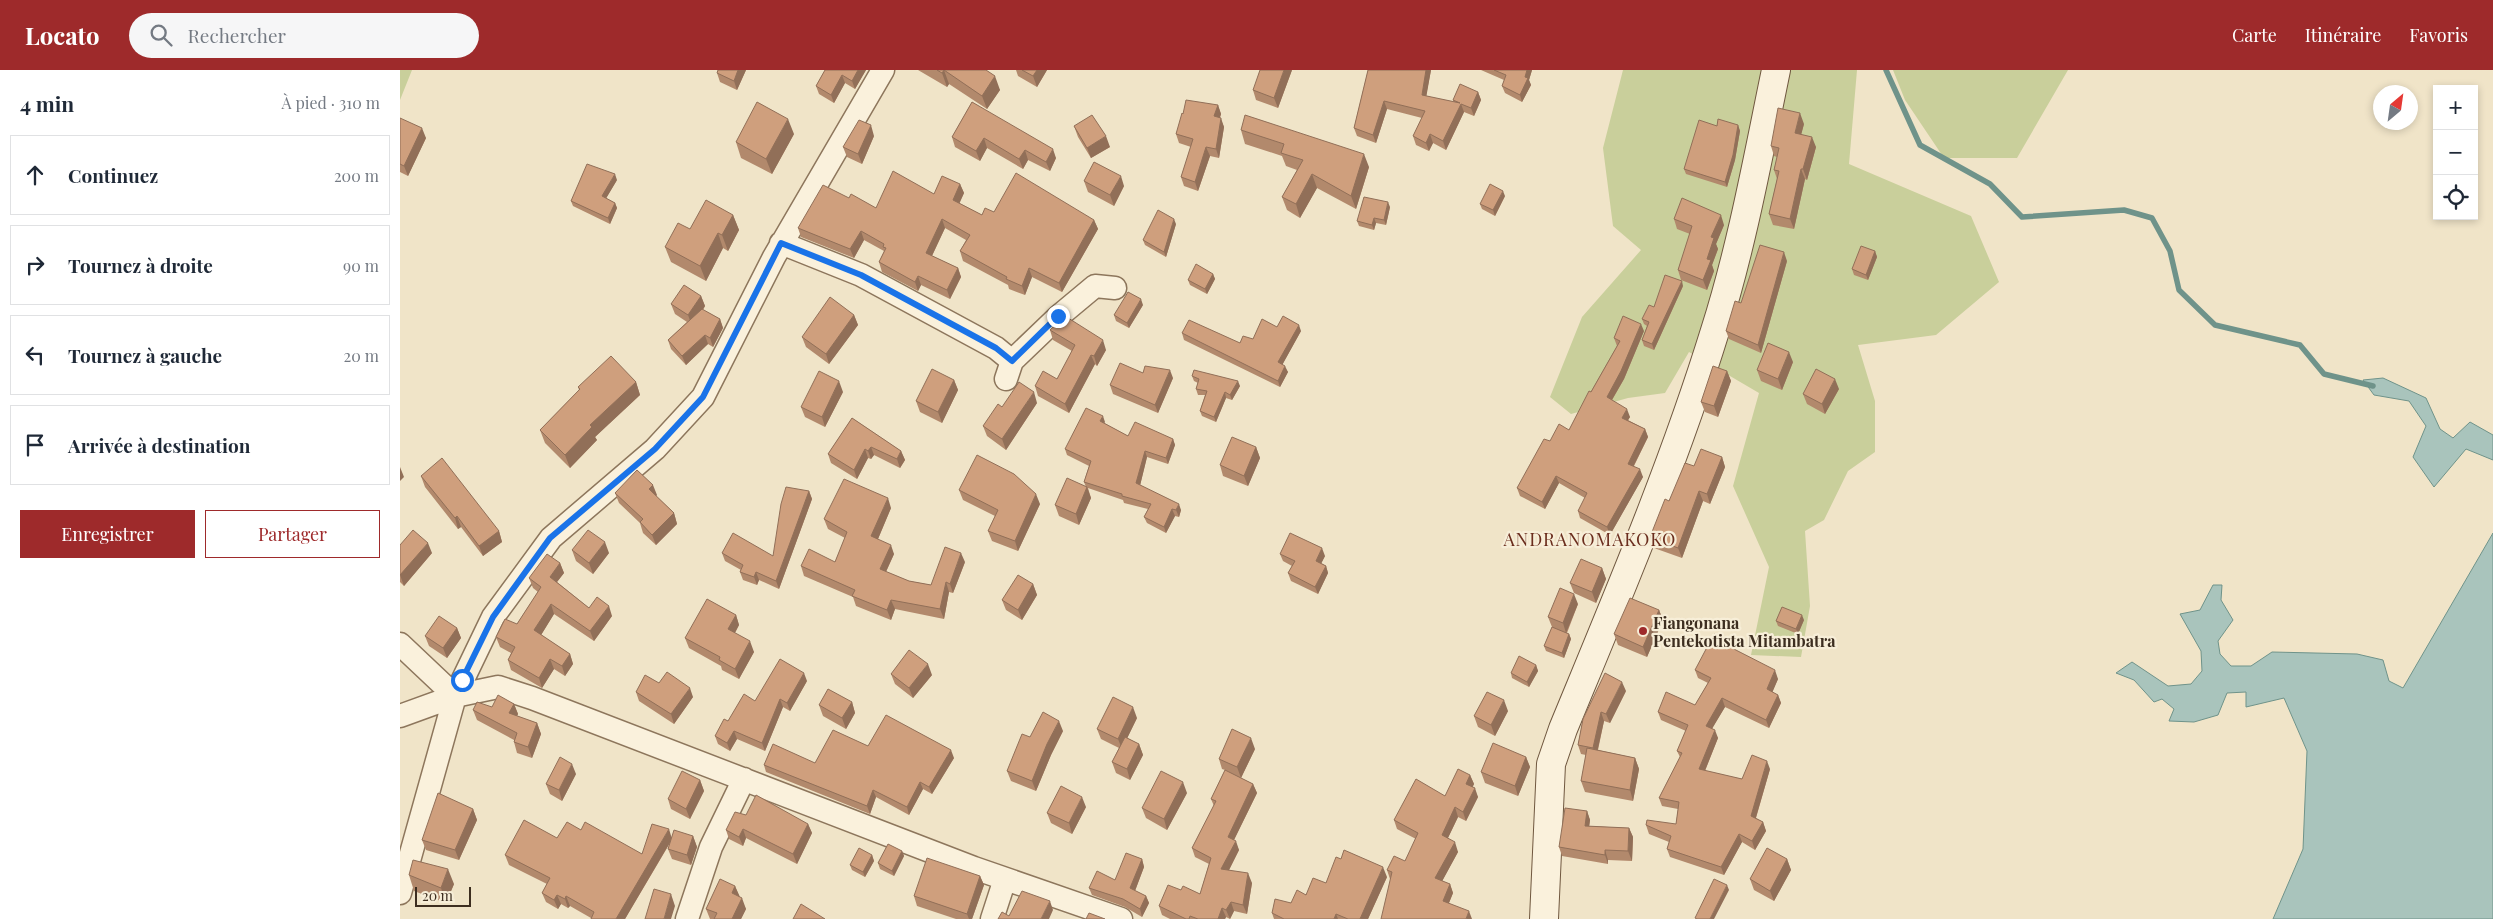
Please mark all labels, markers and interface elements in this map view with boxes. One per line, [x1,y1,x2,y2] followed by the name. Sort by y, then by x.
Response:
[129,13,479,58] search box
[25,19,99,51] text: Locato
[147,21,175,49] icon: search
[187,22,286,48] text: Rechercher
[2232,23,2277,47] text: Carte
[2305,23,2381,47] text: Itinéraire
[2409,23,2468,47] text: Favoris
[2373,85,2418,130] north arrow
[2433,85,2478,220] map controls
[2433,85,2478,130] button: +
[20,89,74,117] text: 4 min
[281,92,380,113] text: À pied · 310 m
[2433,130,2478,175] button: −
[21,161,49,189] icon: ahead
[68,162,158,188] text: Continuez
[334,165,379,186] text: 200 m
[2433,175,2478,220] button: locate
[21,251,49,279] icon: right
[68,252,213,278] text: Tournez à droite
[343,255,379,276] text: 90 m
[1047,305,1070,328] route end
[21,341,49,369] icon: left
[68,342,222,368] text: Tournez à gauche
[344,345,379,366] text: 20 m
[21,431,49,459] icon: arrive
[68,432,250,458] text: Arrivée à destination
[20,510,195,558] button: Enregistrer
[205,510,380,558] button: Partager
[1503,527,1676,551] district label: ANDRANOMAKOKO
[1653,612,1836,651] place label: Fiangonana Pentekotista Mitambatra
[1637,625,1649,637] marker: Fiangonana Pentekotista Mitambatra
[451,669,474,692] route start
[415,884,471,907] scale bar
[422,886,453,905] text: 20 m

